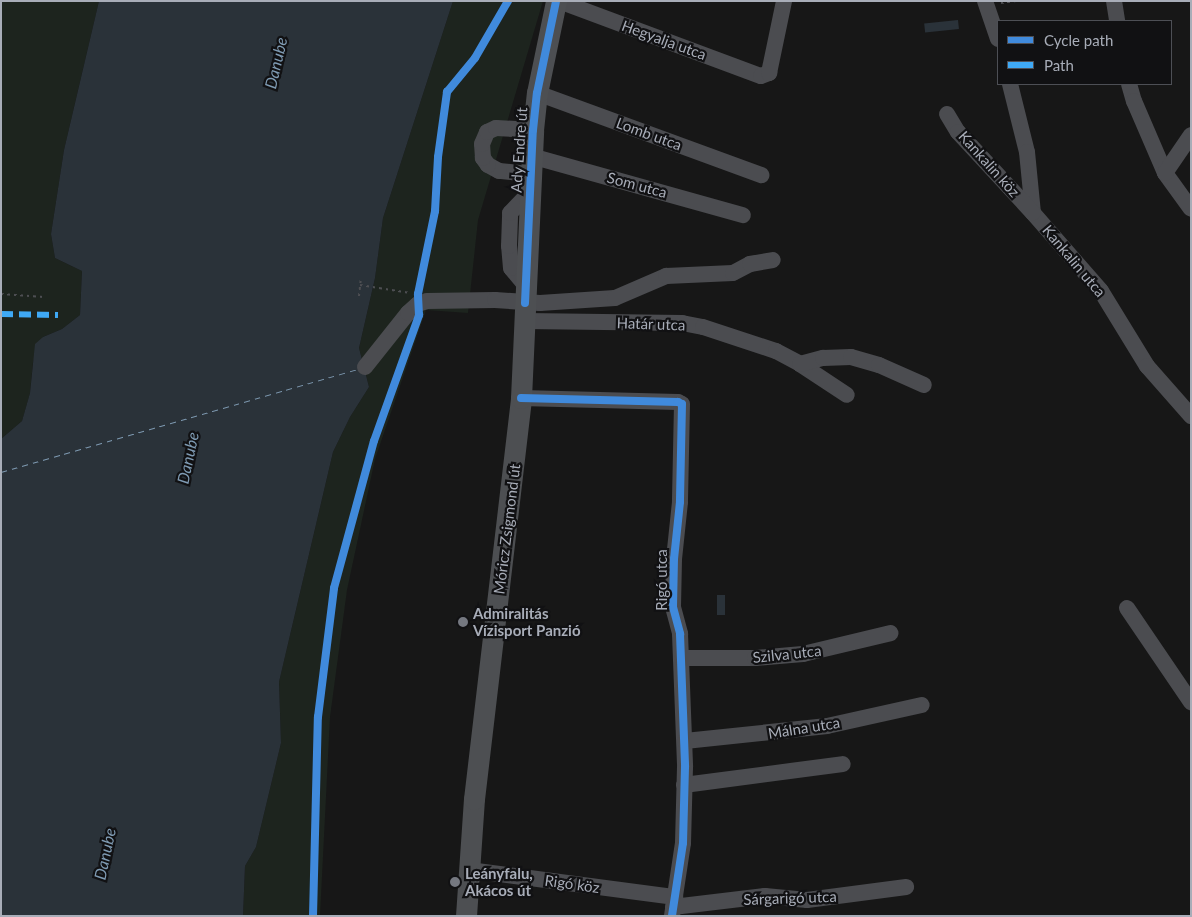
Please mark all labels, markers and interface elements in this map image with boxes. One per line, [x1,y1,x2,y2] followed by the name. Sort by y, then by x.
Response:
[619,16,709,64] street label: Hegyalja utca
[997,20,1172,85] legend
[1044,31,1113,49] text: Cycle path
[261,35,291,91] water label: Danube
[1044,56,1074,74] text: Path
[507,107,531,193] street label: Ady Endre út
[614,114,684,154] street label: Lomb utca
[955,127,1023,201] street label: Kankalin köz
[605,168,669,202] street label: Som utca
[1039,221,1109,301] street label: Kankalin utca
[616,314,686,334] street label: Határ utca
[173,430,203,486] water label: Danube
[490,463,524,595] street label: Móricz Zsigmond út
[653,549,671,611] street label: Rigó utca
[473,604,581,639] place label: Admiralitás Vízisport Panzió
[457,616,469,628] marker: Admiralitás Vízisport Panzió
[752,641,822,667] street label: Szilva utca
[767,713,841,743] street label: Málna utca
[90,826,120,882] water label: Danube
[465,864,533,899] place label: Leányfalu, Akácos út
[543,871,601,897] street label: Rigó köz
[449,876,461,888] marker: Leányfalu, Akácos út
[743,887,837,909] street label: Sárgarigó utca

